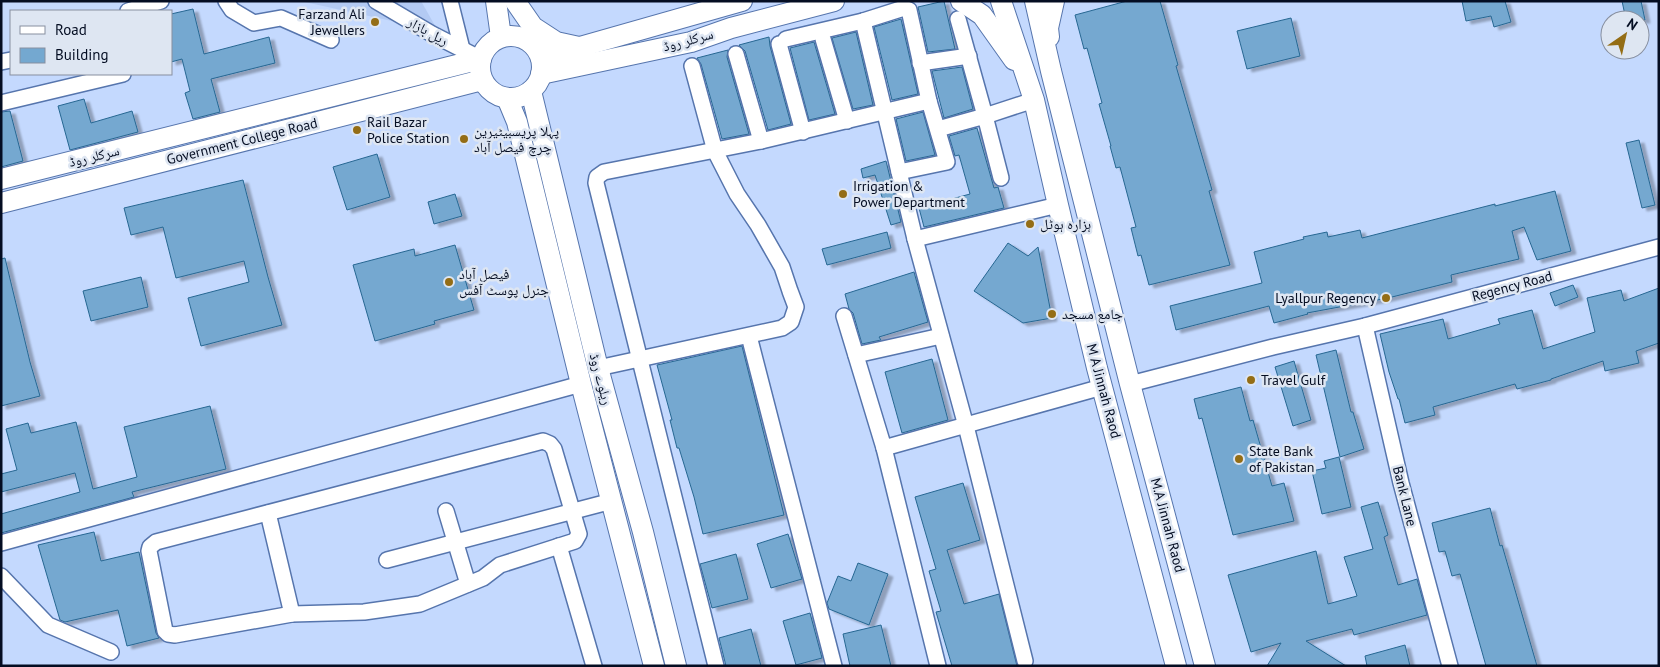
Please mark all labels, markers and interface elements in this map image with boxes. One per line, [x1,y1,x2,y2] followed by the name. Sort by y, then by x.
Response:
[298,5,365,39] place label: Farzand Ali Jewellers
[10,10,172,75] legend
[1600,10,1650,60] north arrow
[404,12,451,49] street label: ریل بازار
[1623,14,1641,34] text: N
[369,16,381,28] marker: Farzand Ali Jewellers
[55,20,87,39] text: Road
[661,25,715,55] street label: سرکلر روڈ
[55,45,109,64] text: Building
[367,113,449,147] place label: Rail Bazar Police Station
[165,114,319,168] street label: Government College Road
[474,122,559,157] place label: پہلا پریسبیٹیرین چرچ فیصل آباد
[351,124,363,136] marker: Rail Bazar Police Station
[458,133,470,145] marker: پہلا پریسبیٹیرین چرچ فیصل آباد
[67,141,121,171] street label: سرکلر روڈ
[853,177,965,211] place label: Irrigation & Power Department
[837,188,849,200] marker: Irrigation & Power Department
[1040,215,1091,233] place label: ہزارہ ہوٹل
[1024,218,1036,230] marker: ہزارہ ہوٹل
[459,265,549,299] place label: فیصل آباد جنرل پوسٹ آفس
[1470,267,1554,305] street label: Regency Road
[443,276,455,288] marker: فیصل آباد جنرل پوسٹ آفس
[1275,289,1376,307] place label: Lyallpur Regency
[1380,292,1392,304] marker: Lyallpur Regency
[1062,305,1123,324] place label: جامع مسجد
[1046,308,1058,320] marker: جامع مسجد
[1083,342,1125,440] street label: M A Jinnah Raod
[586,351,616,407] street label: ریلوے روڈ
[1261,371,1326,389] place label: Travel Gulf
[1245,374,1257,386] marker: Travel Gulf
[1249,442,1315,476] place label: State Bank of Pakistan
[1233,453,1245,465] marker: State Bank of Pakistan
[1389,464,1421,528] street label: Bank Lane
[1147,476,1189,574] street label: M.A Jinnah Raod

